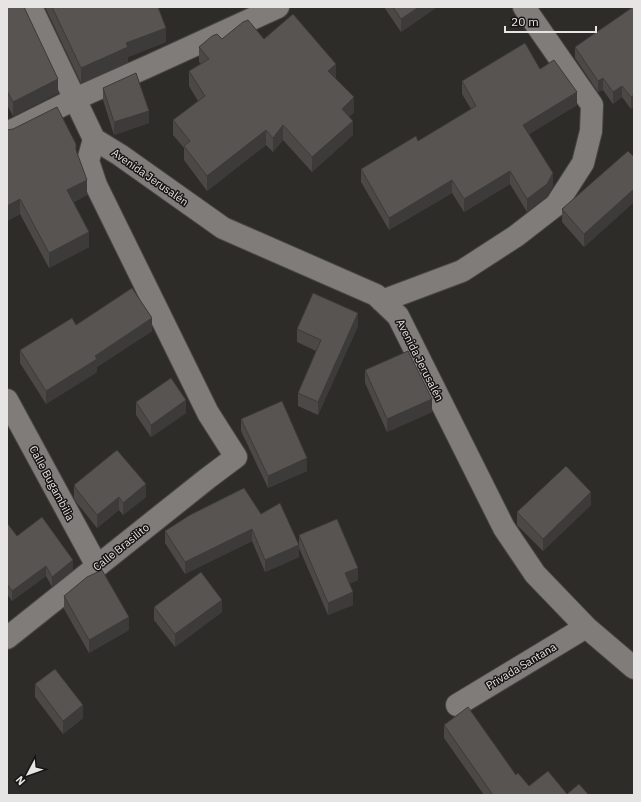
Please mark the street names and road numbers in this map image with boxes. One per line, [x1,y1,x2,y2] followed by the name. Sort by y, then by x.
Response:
[109,145,191,209] street label: Avenida Jerusalén
[393,317,447,403] street label: Avenida Jerusalén
[26,443,78,523] street label: Calle Bugambilia
[90,520,152,574] street label: Calle Brasilito
[483,639,559,693] street label: Privada Santana

